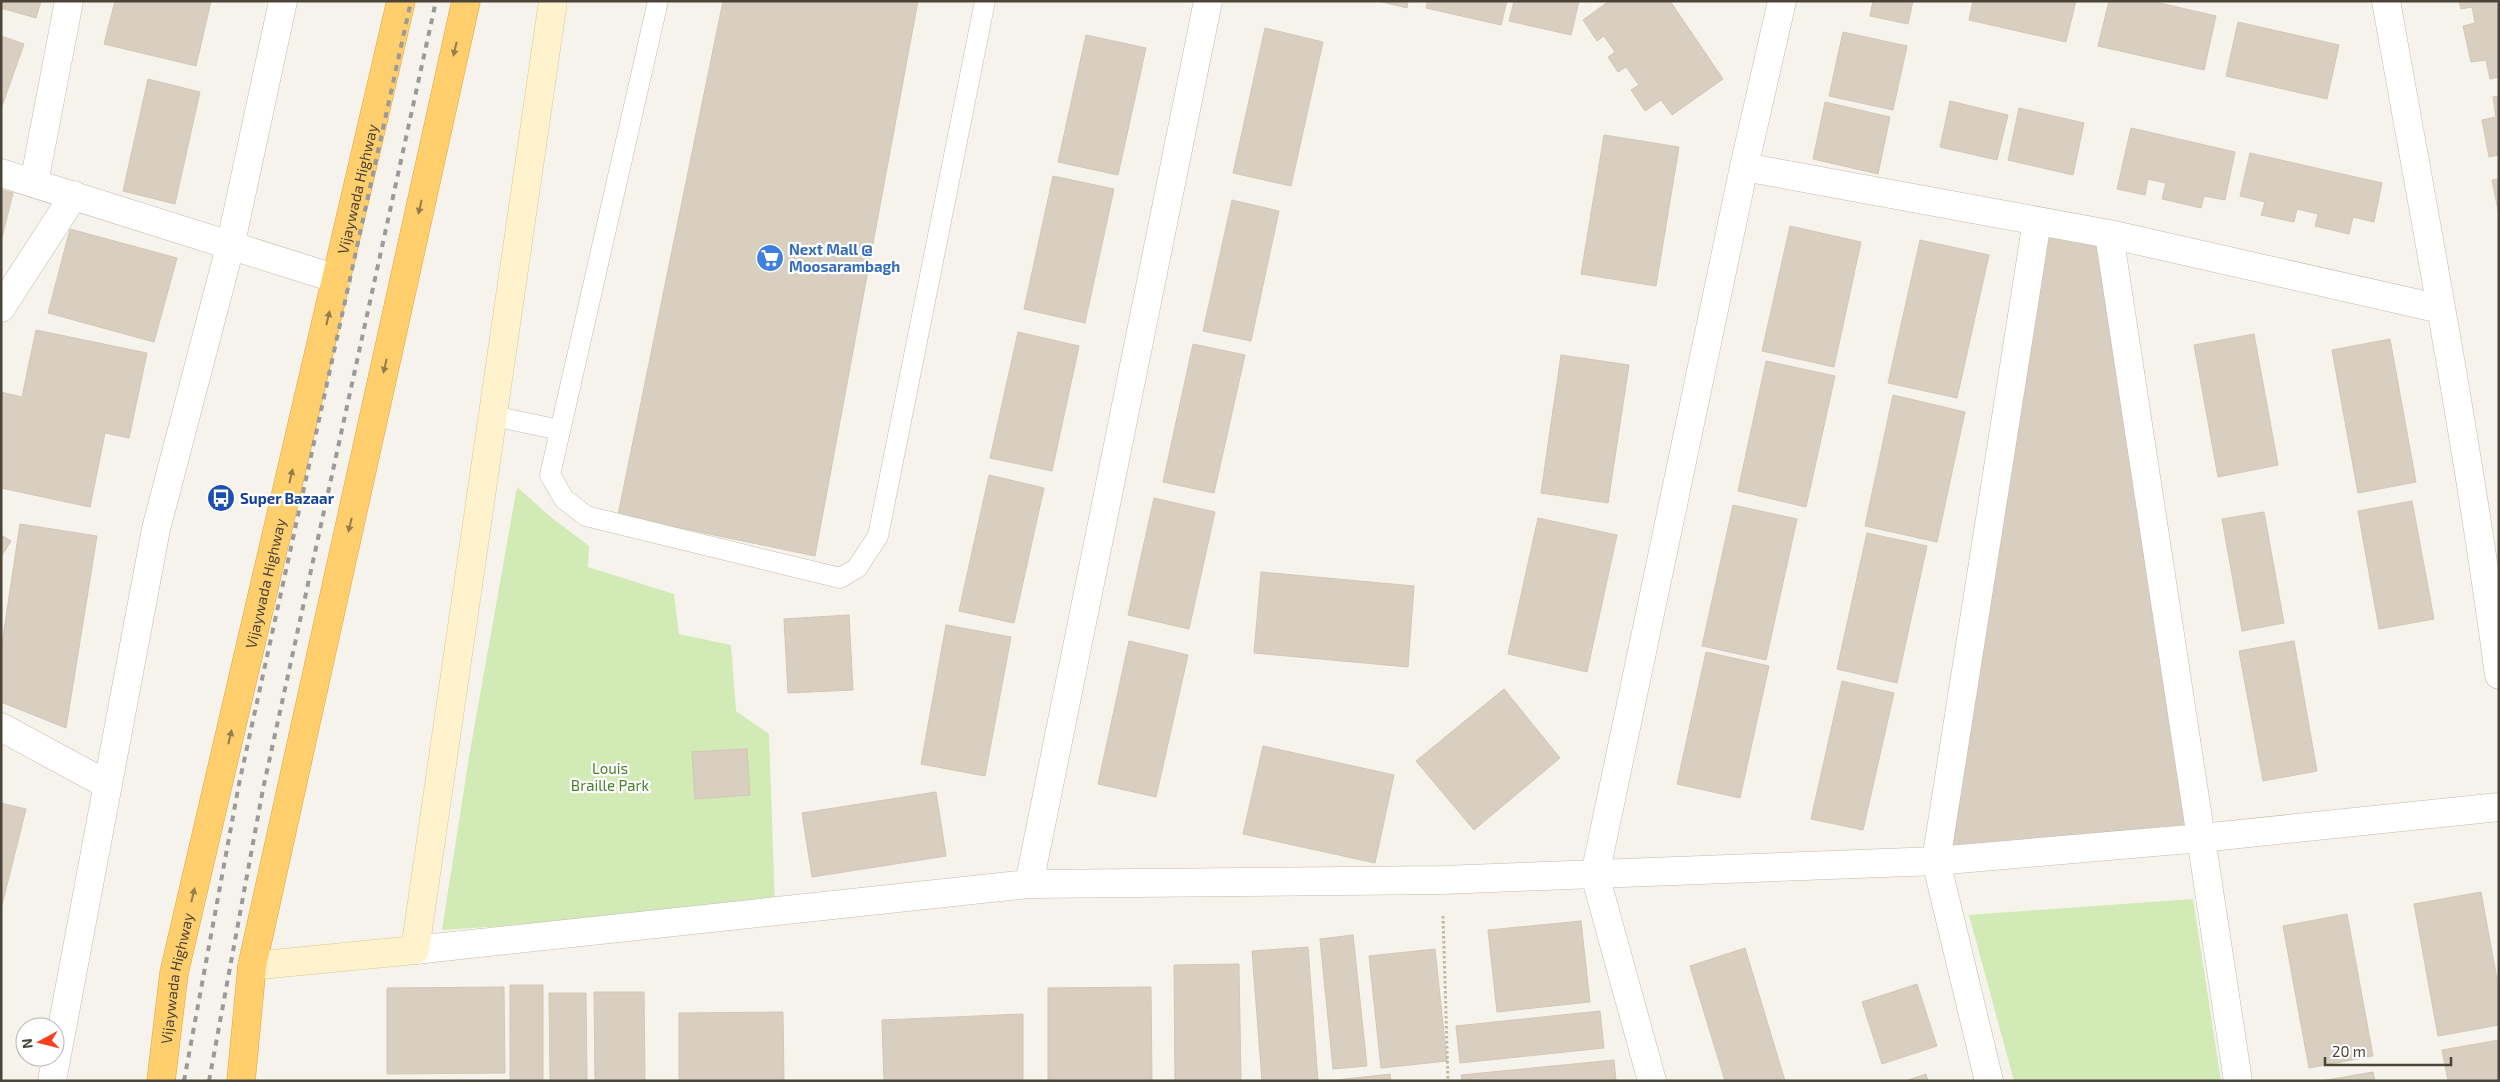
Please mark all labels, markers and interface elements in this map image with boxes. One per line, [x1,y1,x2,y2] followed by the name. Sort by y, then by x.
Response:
[451,41,459,56] one-way arrow
[333,122,381,256] street label: Vijaywada Highway
[416,200,424,215] one-way arrow
[789,240,900,275] place label: Next Mall @ Moosarambagh
[755,243,785,273] supermarket icon: Next Mall @ Moosarambagh
[324,311,332,326] one-way arrow
[381,359,389,374] one-way arrow
[287,469,295,484] one-way arrow
[206,483,236,513] bus stop icon: Super Bazaar
[240,489,335,507] place label: Super Bazaar
[241,516,289,650] street label: Vijaywada Highway
[346,517,354,532] one-way arrow
[226,729,234,744] one-way arrow
[571,759,649,794] park label: Louis Braille Park
[189,887,197,902] one-way arrow
[157,911,197,1045] street label: Vijaywada Highway
[15,1017,65,1067] north arrow
[2325,1034,2451,1066] scale bar
[18,1038,36,1050] text: N
[2332,1042,2366,1060] text: 20 m

